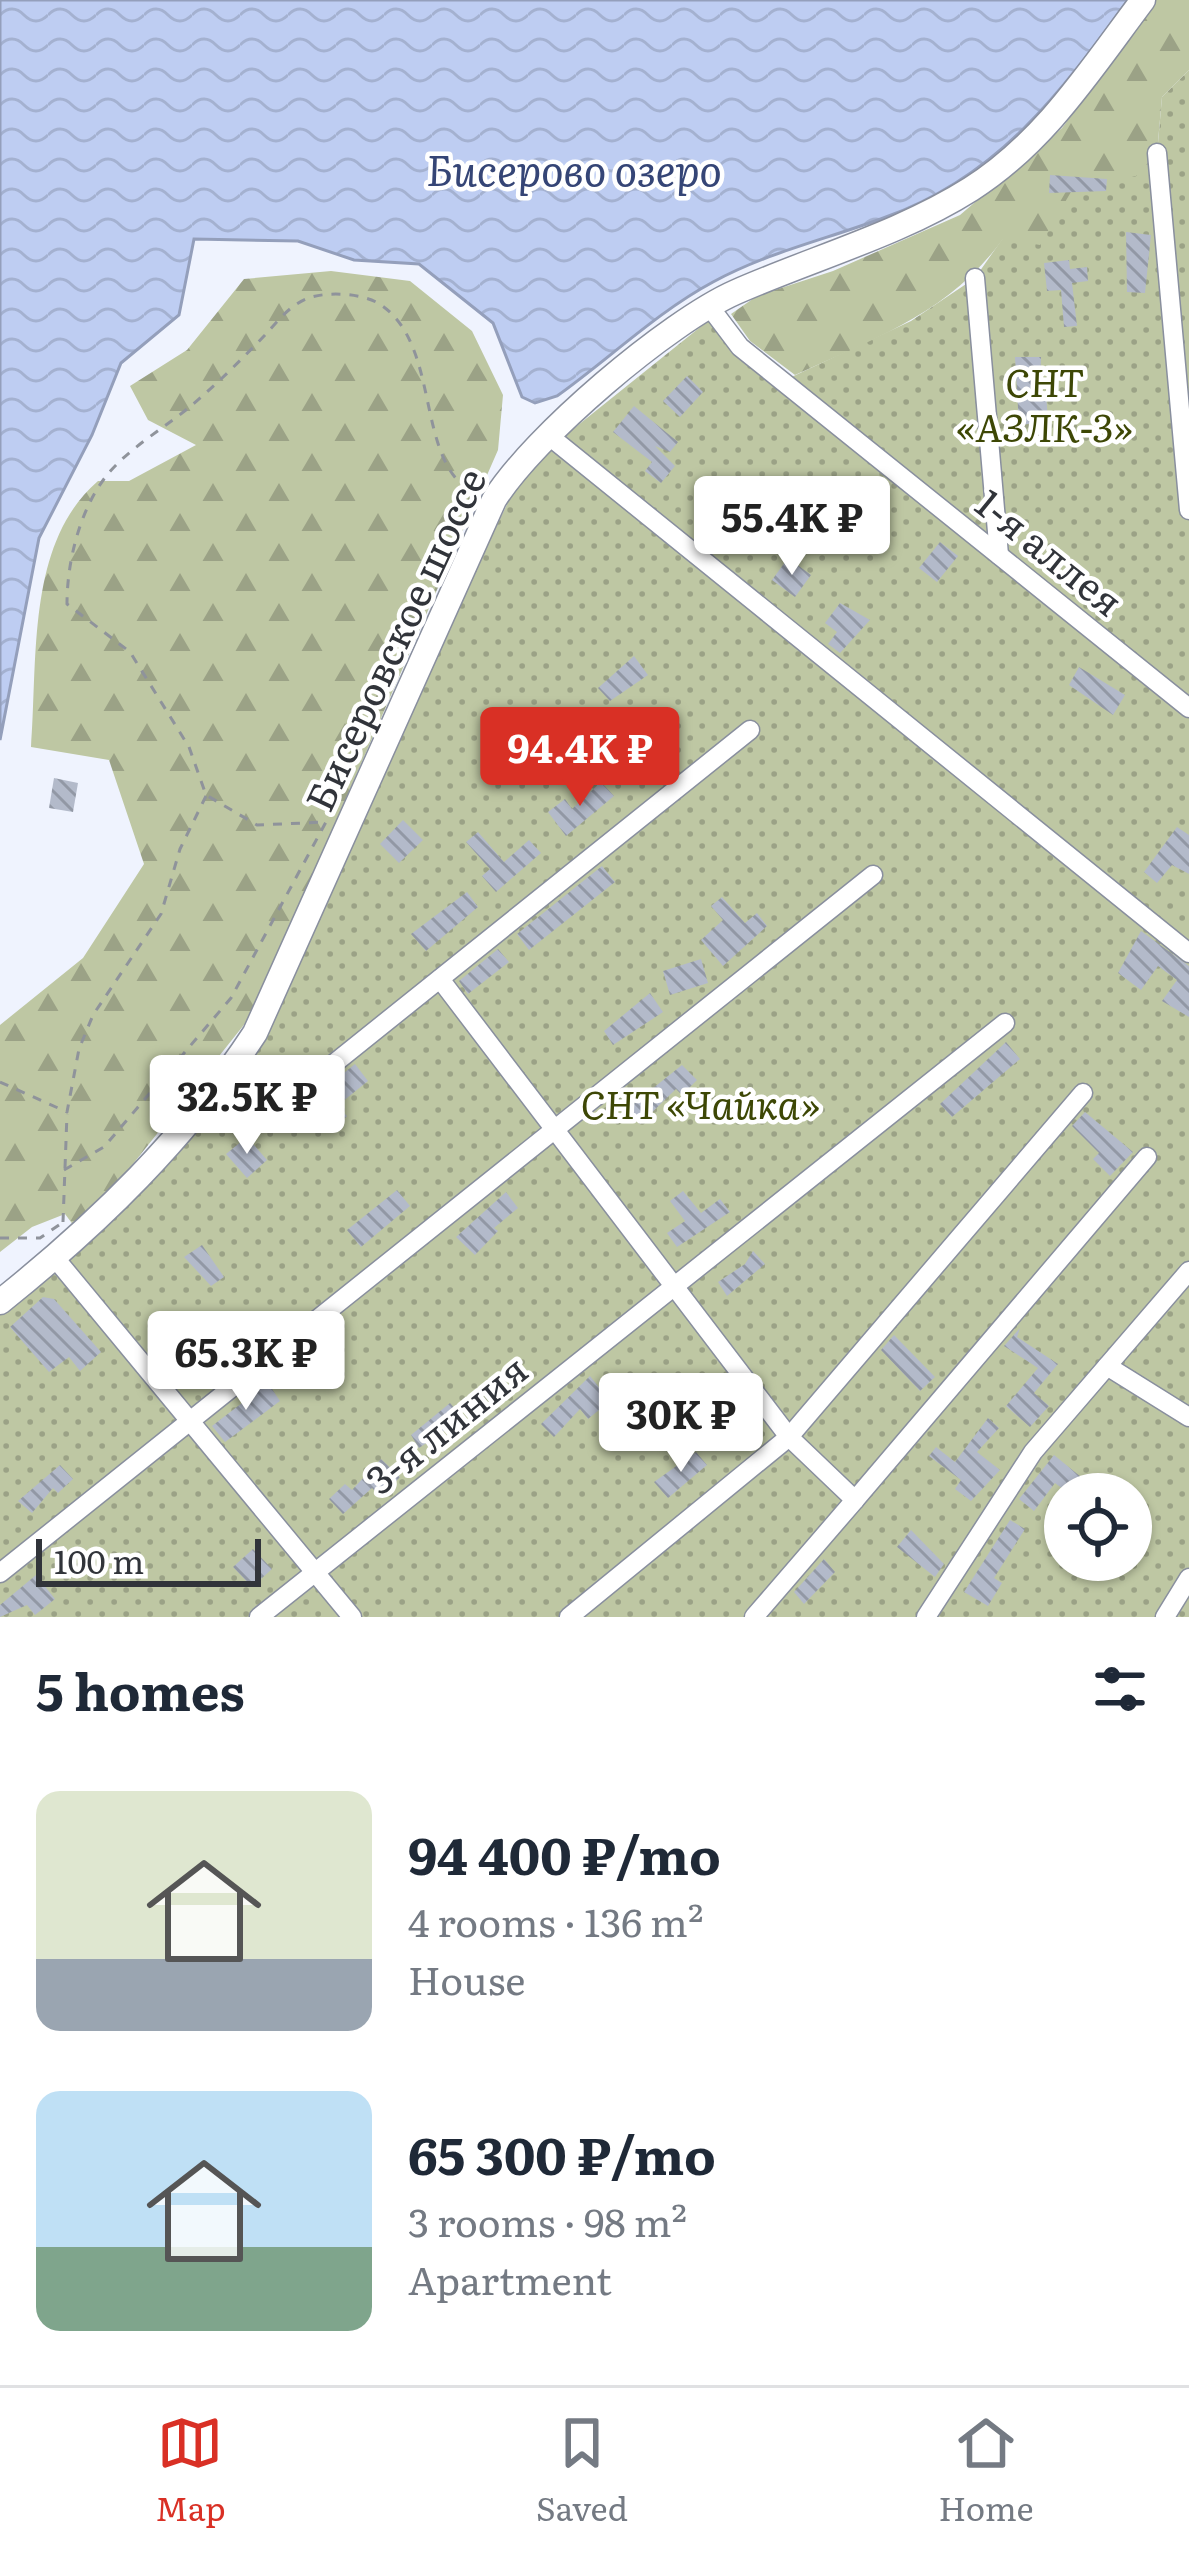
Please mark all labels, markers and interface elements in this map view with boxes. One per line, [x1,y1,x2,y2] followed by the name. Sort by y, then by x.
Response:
[426,137,722,199] water label: Бисерово озеро
[956,351,1132,454] park label: СНТ «АЗЛК-3»
[288,458,498,820] street label: Бисеровское шоссе
[965,473,1137,628] street label: 1-я аллея
[681,476,903,578] pin: 55.4K ₽
[721,486,863,544] text: 55.4K ₽
[469,707,691,809] pin: 94.4K ₽
[507,717,653,775] text: 94.4K ₽
[136,1055,358,1157] pin: 32.5K ₽
[177,1065,317,1123] text: 32.5K ₽
[581,1073,820,1131] park label: СНТ «Чайка»
[135,1311,357,1413] pin: 65.3K ₽
[175,1321,317,1379] text: 65.3K ₽
[352,1339,539,1506] street label: 3-я линия
[597,1373,765,1475] pin: 30K ₽
[626,1383,736,1441] text: 30K ₽
[1044,1473,1152,1581] map controls
[1044,1473,1152,1581] button: locate
[36,1533,261,1586] scale bar
[54,1535,144,1584] text: 100 m
[36,1651,245,1727] text: 5 homes
[1087,1656,1153,1722] icon: filters
[408,1815,721,1891] text: 94 400 ₽/mo
[132,1839,276,1983] icon: home
[408,1891,703,1949] text: 4 rooms · 136 m²
[408,1949,526,2007] text: House
[408,2115,716,2191] text: 65 300 ₽/mo
[132,2139,276,2283] icon: home
[408,2191,687,2249] text: 3 rooms · 98 m²
[408,2249,612,2307] text: Apartment
[155,2410,226,2531] tab: Map
[536,2410,628,2531] tab: Saved
[938,2410,1034,2531] tab: Home

